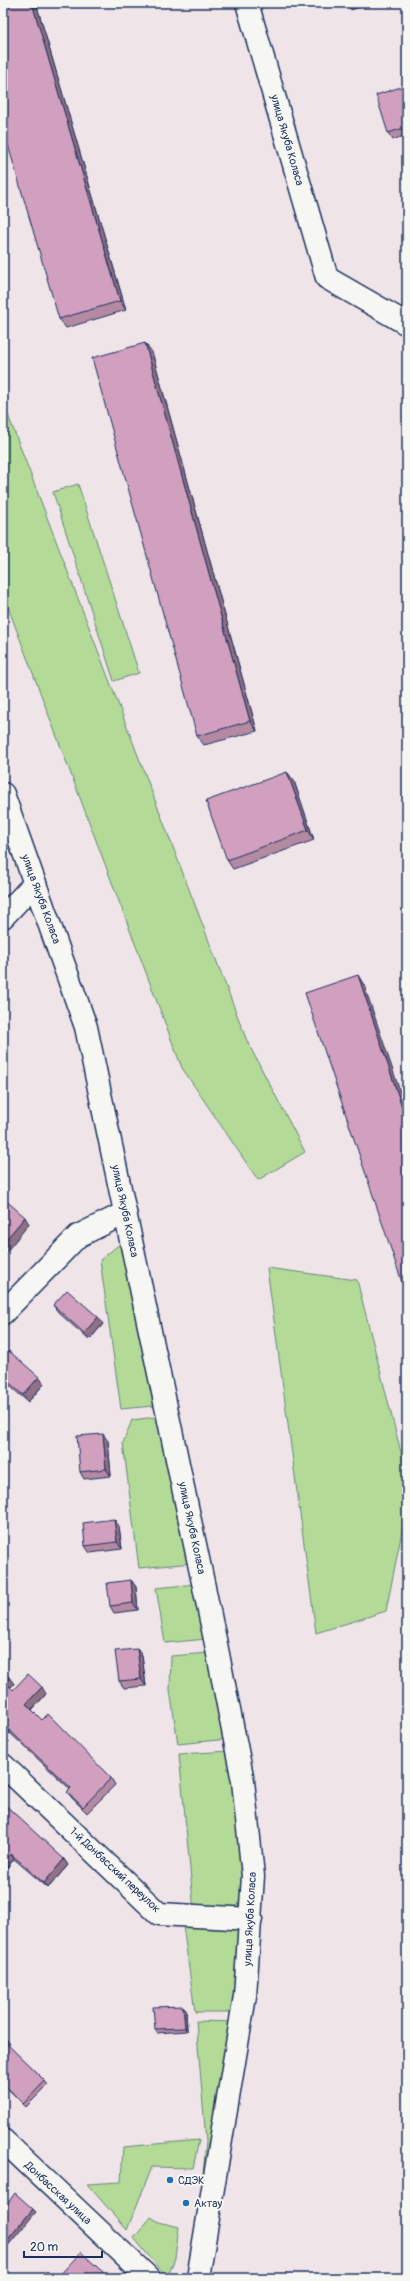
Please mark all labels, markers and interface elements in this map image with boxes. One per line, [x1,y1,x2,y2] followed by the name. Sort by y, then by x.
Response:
[267,92,306,187] street label: улица Якуба Коласа
[18,852,63,945] street label: улица Якуба Коласа
[109,1163,141,1258] street label: улица Якуба Коласа
[176,1480,208,1575] street label: улица Якуба Коласа
[67,1825,163,1916] street label: 1-й Донбасский переулок
[241,1872,259,1967] street label: улица Якуба Коласа
[21,2158,94,2227] street label: Донбасская улица
[178,2174,204,2187] place label: СДЭК
[165,2175,175,2185] marker: СДЭК
[194,2197,222,2210] place label: Актау
[181,2198,191,2208] marker: Актау
[24,2233,102,2259] scale bar
[30,2240,59,2255] text: 20 m

